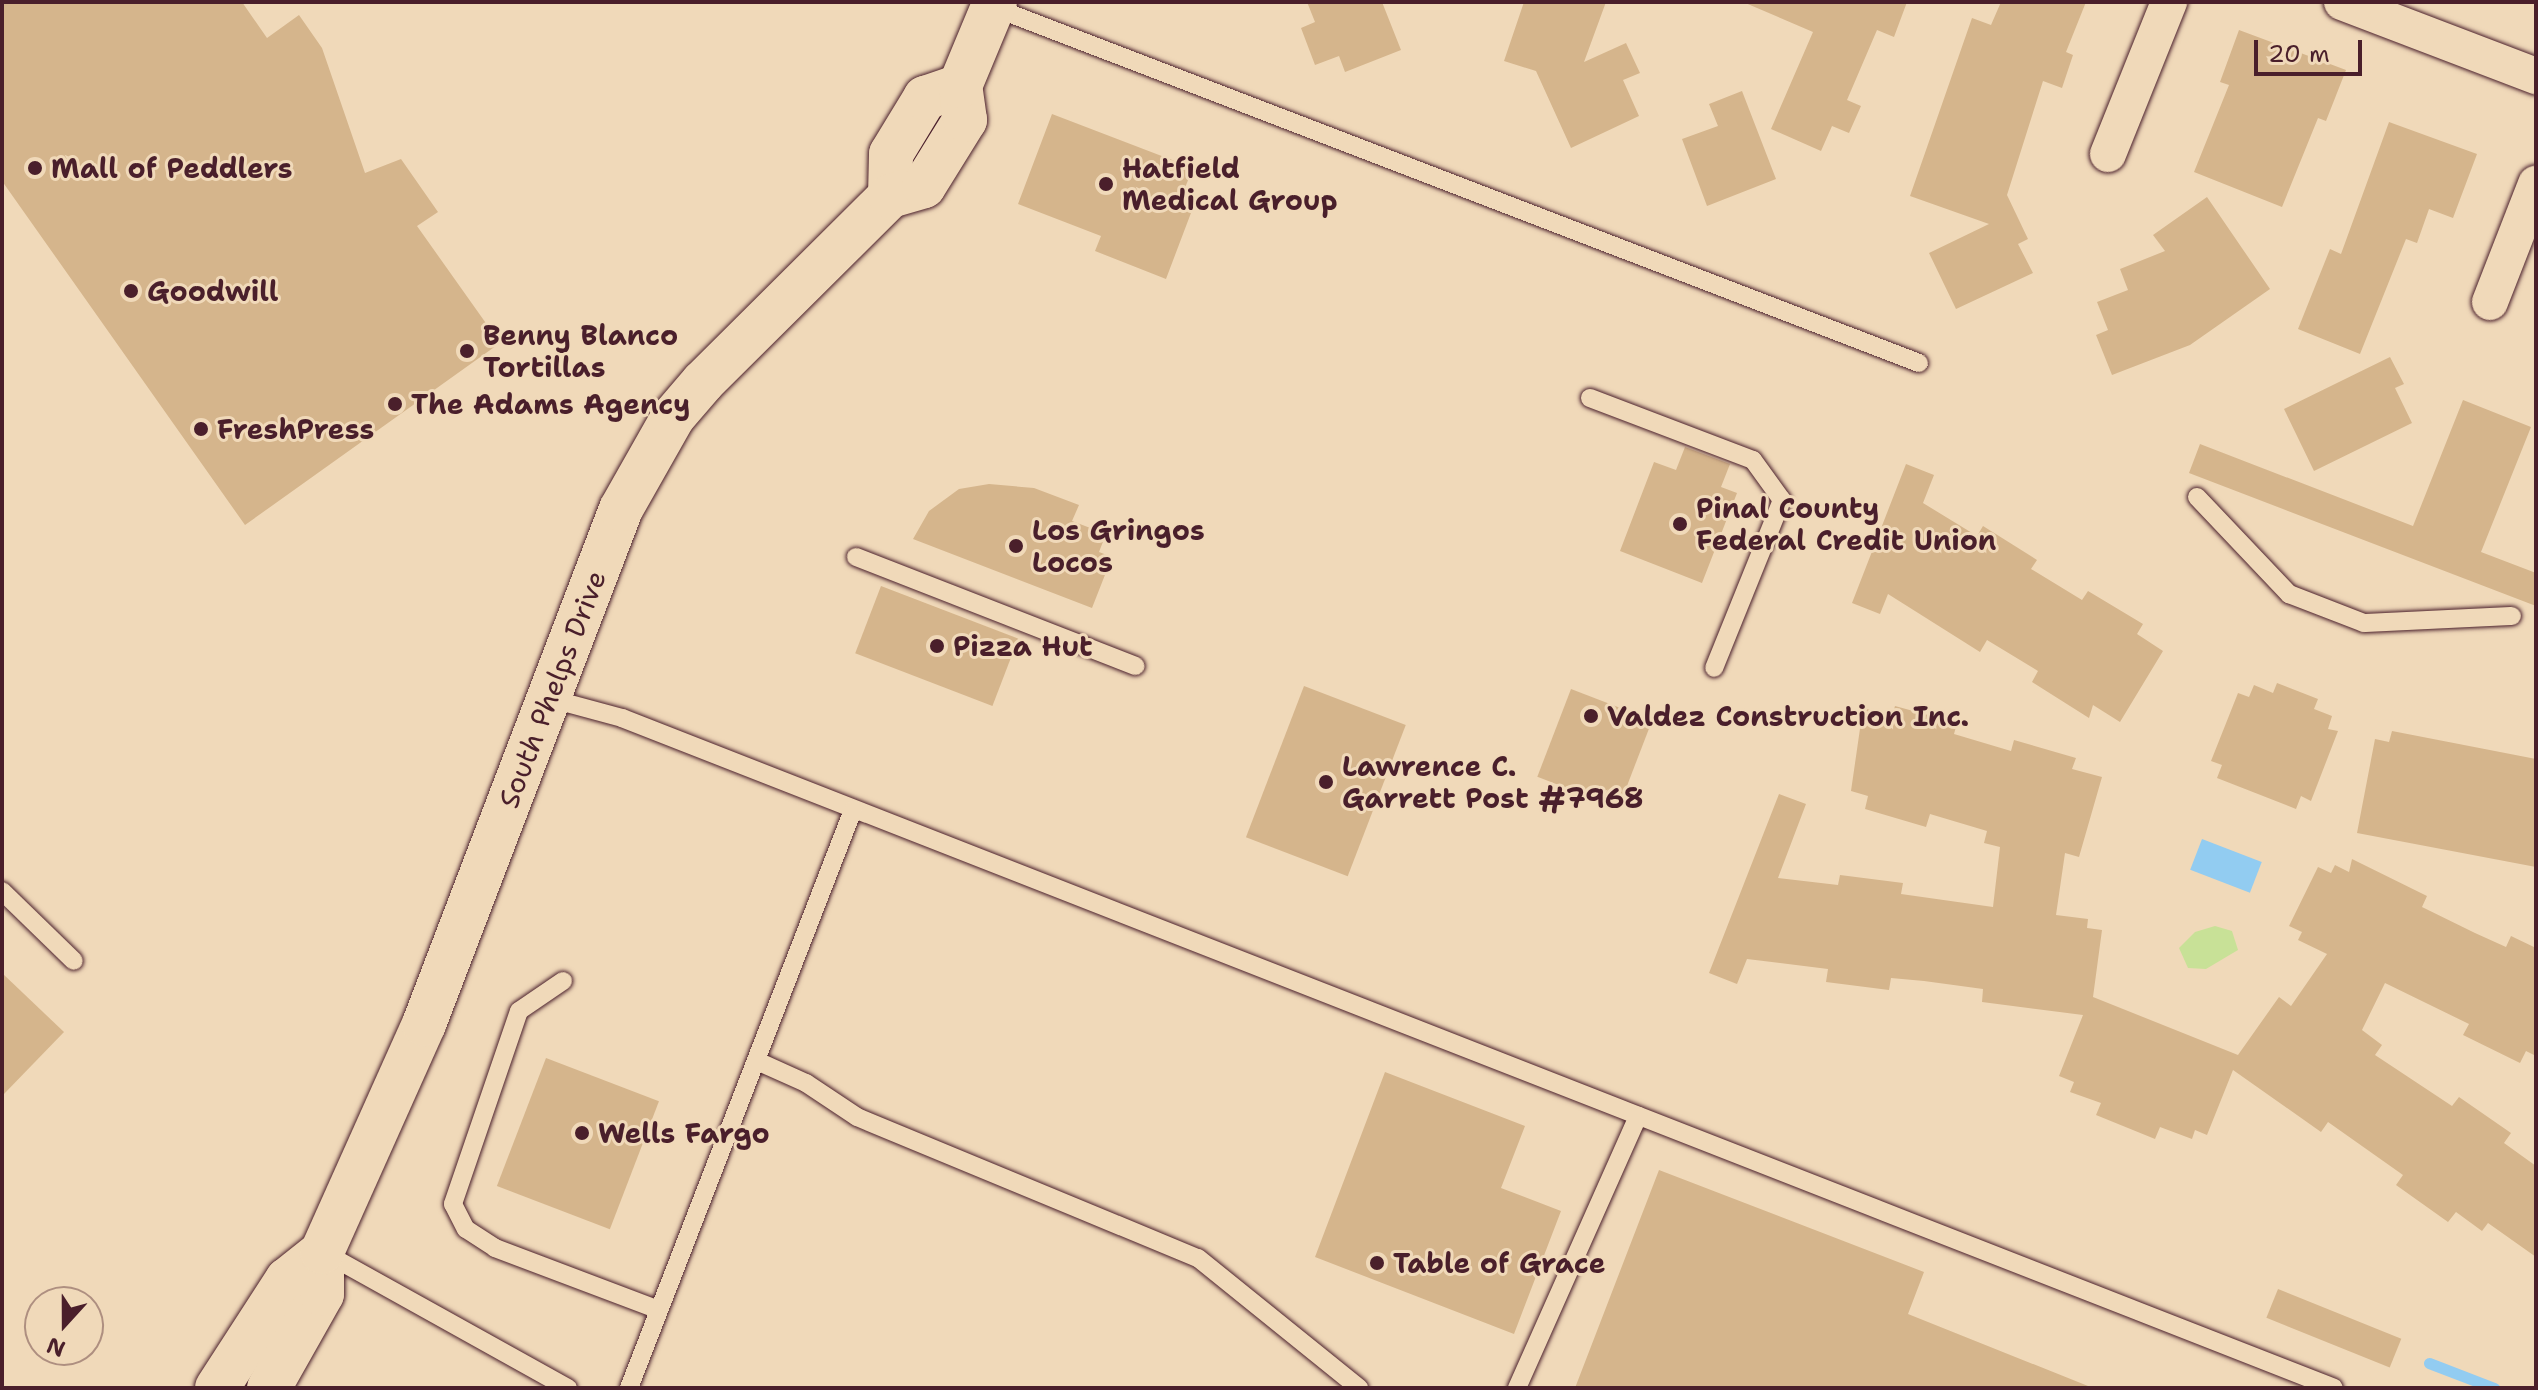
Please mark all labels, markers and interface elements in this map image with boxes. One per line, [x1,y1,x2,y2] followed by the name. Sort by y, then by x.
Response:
[2258,24,2366,74] scale bar
[2268,38,2330,70] text: 20 m
[51,151,292,185] place label: Mall of Peddlers
[1122,151,1337,217] place label: Hatfield Medical Group
[26,159,44,177] marker: Mall of Peddlers
[1097,175,1115,193] marker: Hatfield Medical Group
[147,274,278,308] place label: Goodwill
[122,282,140,300] marker: Goodwill
[483,318,678,384] place label: Benny Blanco Tortillas
[458,342,476,360] marker: Benny Blanco Tortillas
[411,387,690,421] place label: The Adams Agency
[386,395,404,413] marker: The Adams Agency
[217,412,374,446] place label: FreshPress
[192,420,210,438] marker: FreshPress
[1696,491,1996,557] place label: Pinal County Federal Credit Union
[1032,513,1205,579] place label: Los Gringos Locos
[1671,515,1689,533] marker: Pinal County Federal Credit Union
[1007,537,1025,555] marker: Los Gringos Locos
[491,566,613,812] street label: South Phelps Drive
[953,629,1093,663] place label: Pizza Hut
[928,637,946,655] marker: Pizza Hut
[1607,699,1969,733] place label: Valdez Construction Inc.
[1582,707,1600,725] marker: Valdez Construction Inc.
[1342,749,1644,815] place label: Lawrence C. Garrett Post #7968
[1317,773,1335,791] marker: Lawrence C. Garrett Post #7968
[598,1116,770,1150] place label: Wells Fargo
[573,1124,591,1142] marker: Wells Fargo
[1393,1246,1606,1280] place label: Table of Grace
[1368,1254,1386,1272] marker: Table of Grace
[24,1286,104,1366] north arrow
[43,1330,69,1364] text: N

